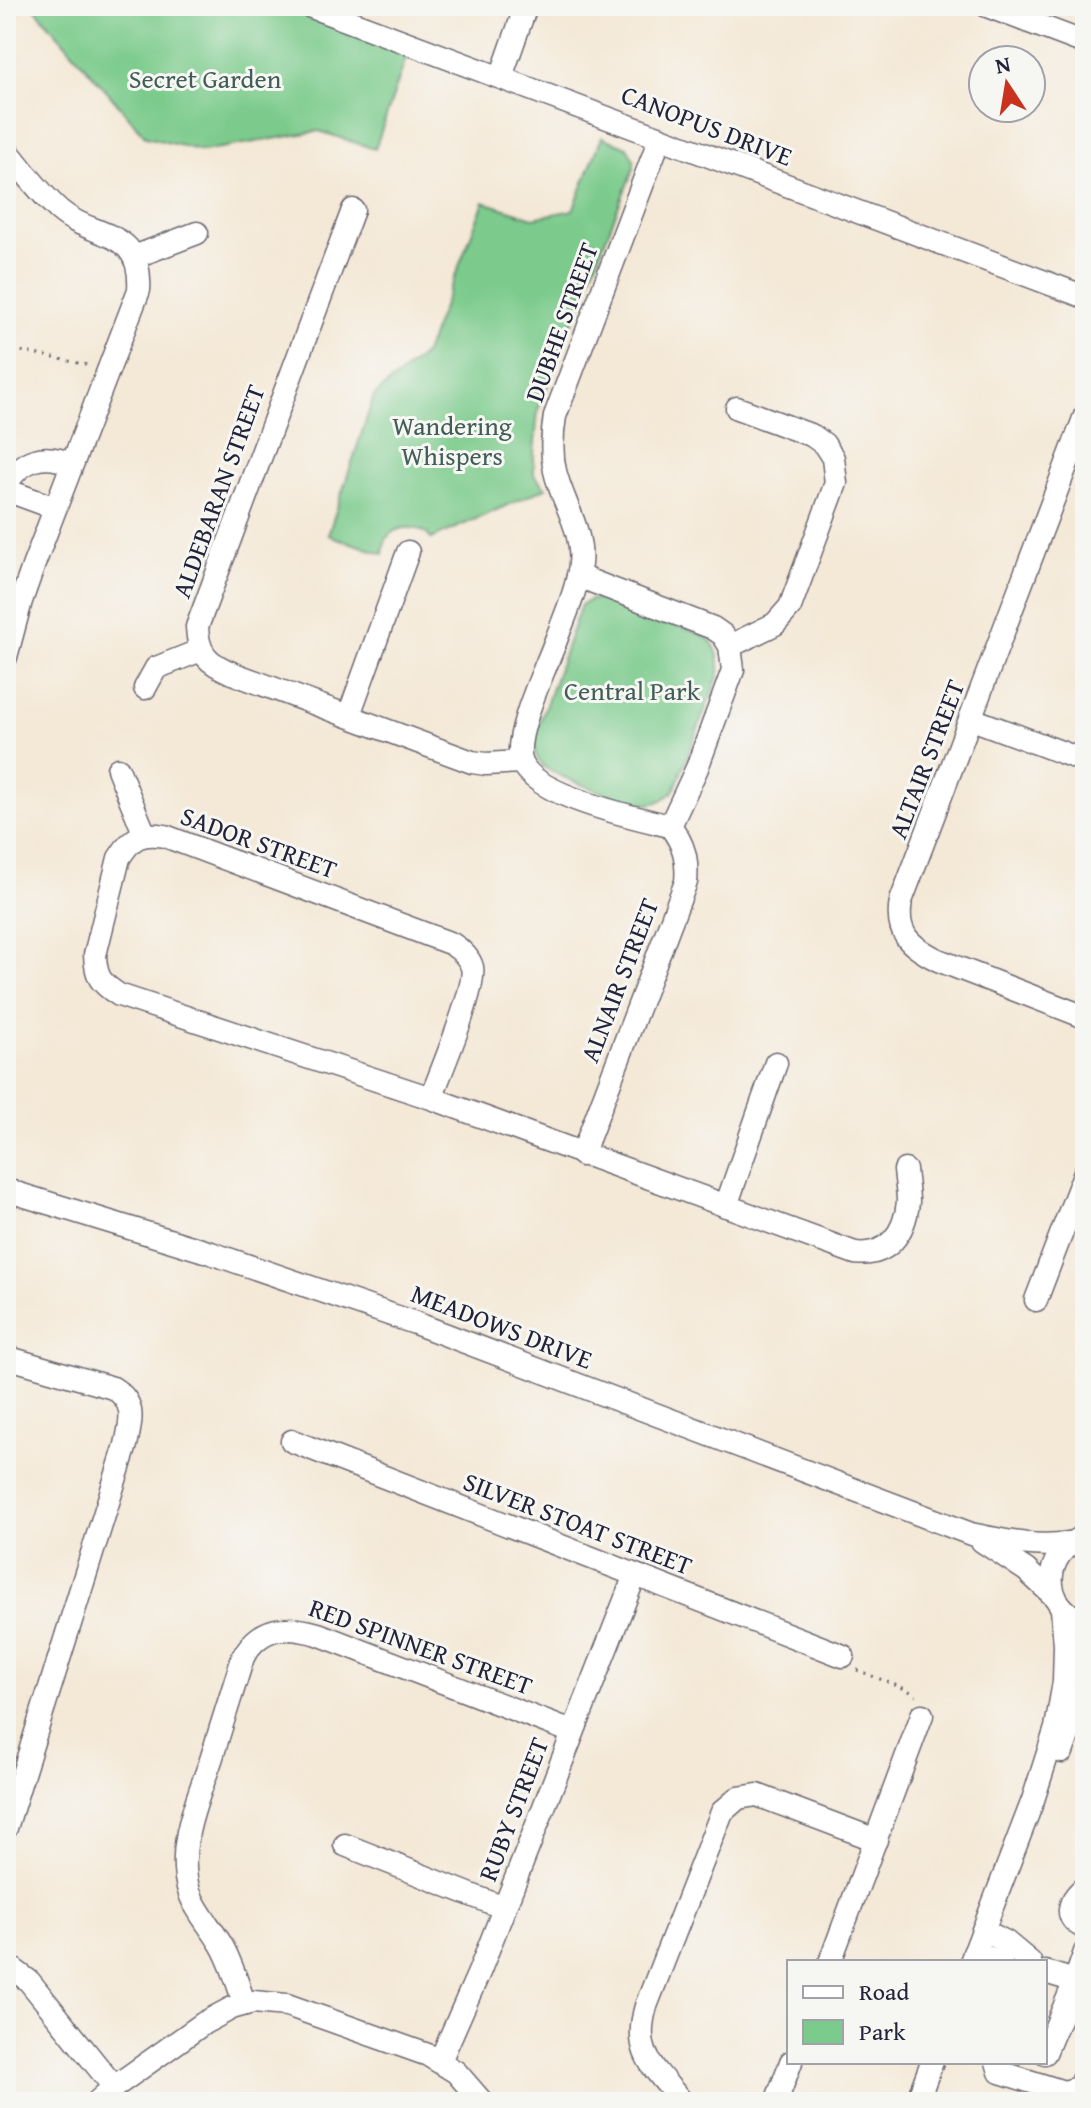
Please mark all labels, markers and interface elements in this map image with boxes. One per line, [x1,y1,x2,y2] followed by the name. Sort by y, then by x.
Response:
[967,44,1047,124] north arrow
[992,47,1014,82] text: N
[129,59,282,98] park label: Secret Garden
[616,74,798,176] street label: CANOPUS DRIVE
[514,237,608,407] street label: DUBHE STREET
[161,378,275,603] street label: ALDEBARAN STREET
[392,406,512,475] park label: Wandering Whispers
[564,671,701,710] park label: Central Park
[878,673,974,844] street label: ALTAIR STREET
[175,796,343,888] street label: SADOR STREET
[570,892,668,1068] street label: ALNAIR STREET
[406,1274,598,1378] street label: MEADOWS DRIVE
[458,1461,698,1585] street label: SILVER STOAT STREET
[304,1587,539,1705] street label: RED SPINNER STREET
[468,1731,558,1887] street label: RUBY STREET
[787,1960,1047,2064] legend
[859,1974,909,2009] text: Road
[859,2014,906,2049] text: Park

